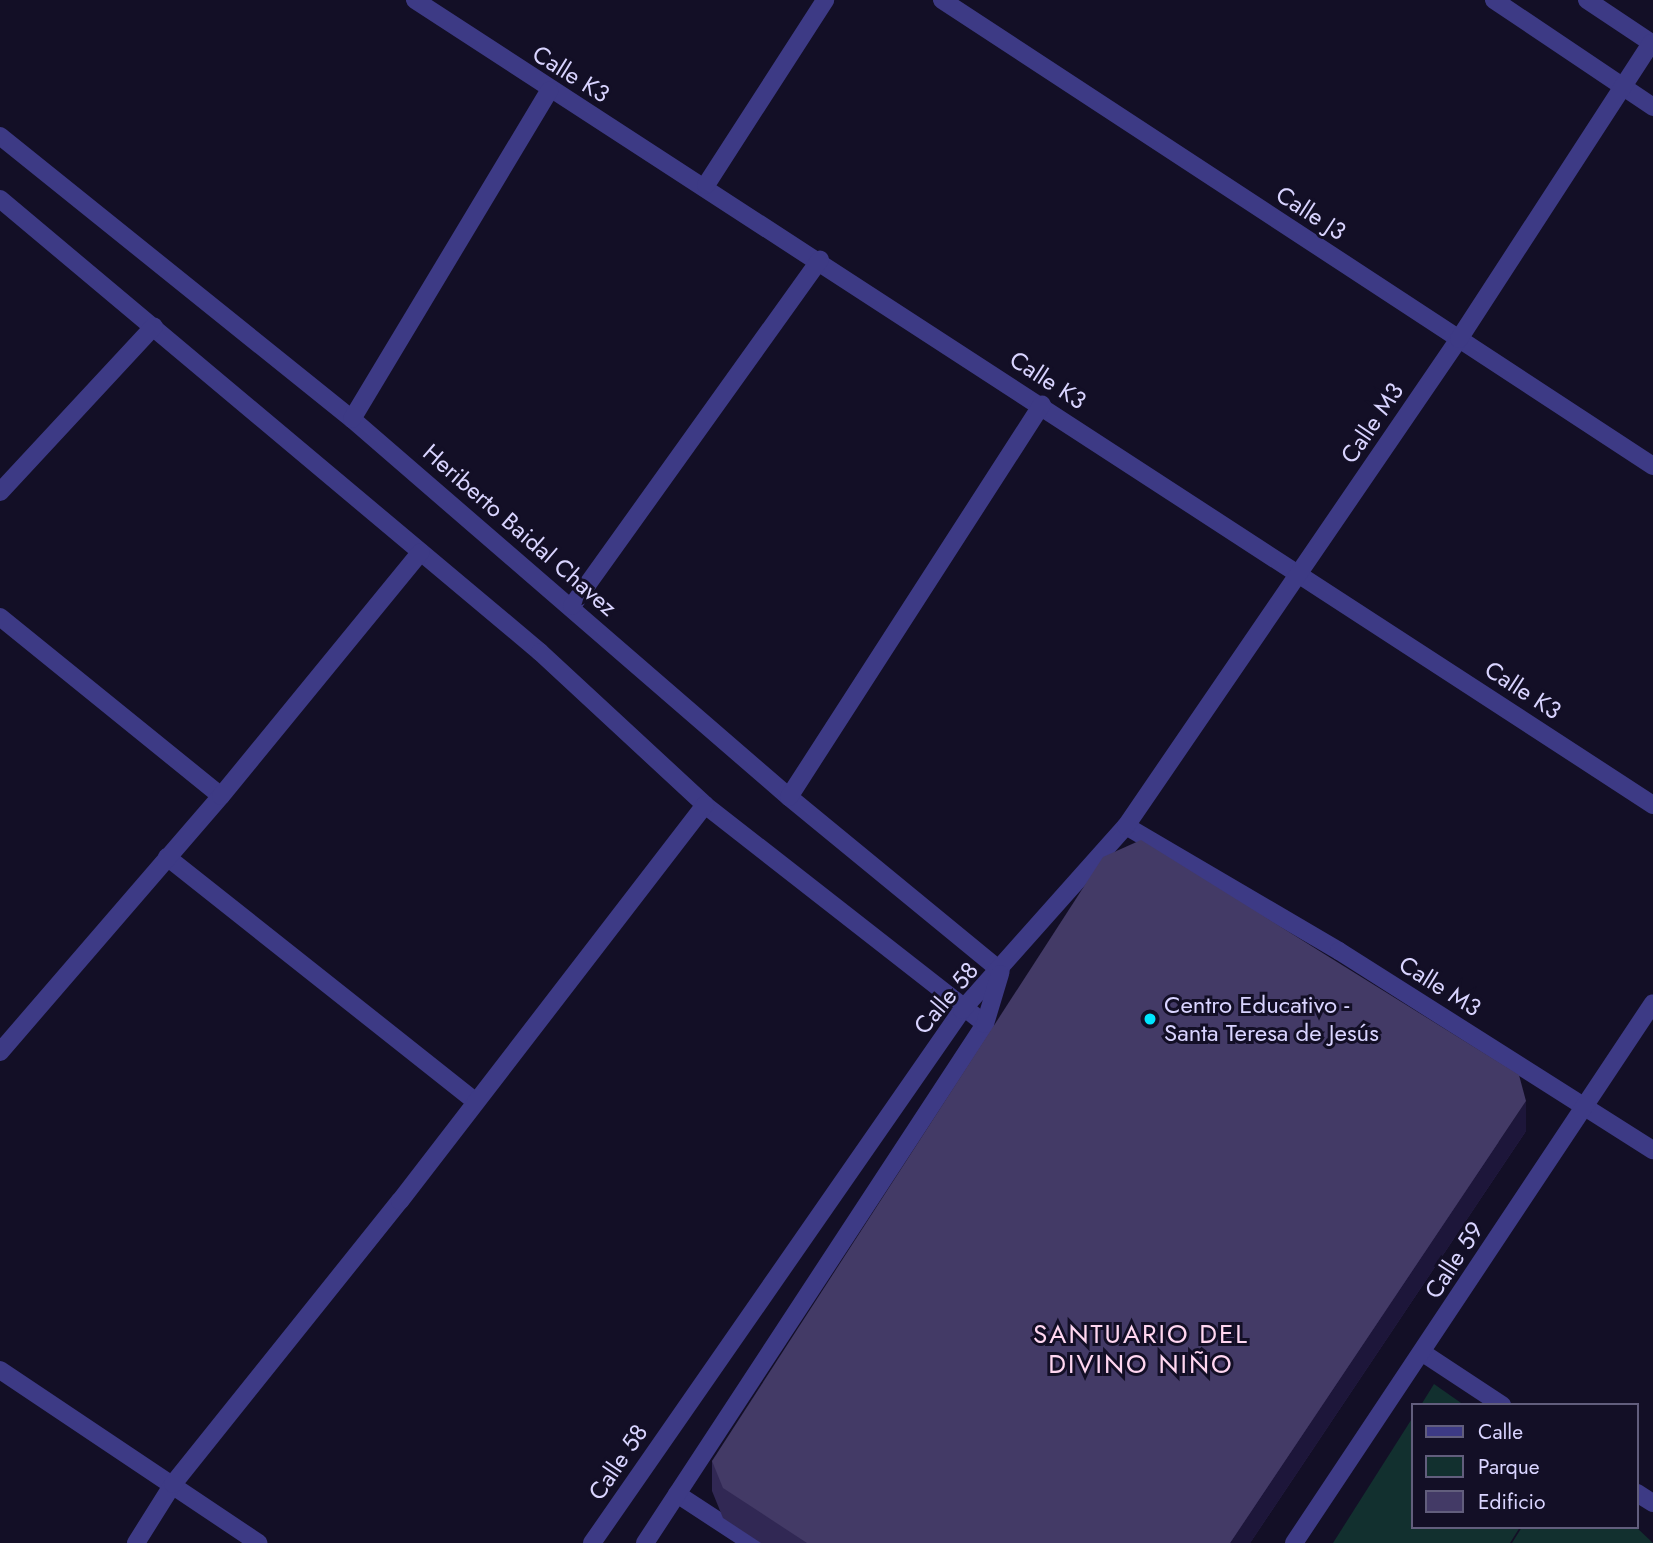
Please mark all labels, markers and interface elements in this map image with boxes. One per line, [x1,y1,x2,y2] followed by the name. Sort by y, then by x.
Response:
[527,39,615,109] street label: Calle K3
[1271,180,1351,246] street label: Calle J3
[1004,345,1092,415] street label: Calle K3
[1335,377,1409,469] street label: Calle M3
[417,438,623,622] street label: Heriberto Baidal Chavez
[1479,655,1567,725] street label: Calle K3
[1394,950,1486,1022] street label: Calle M3
[908,956,984,1040] street label: Calle 58
[1164,991,1379,1047] place label: Centro Educativo - Santa Teresa de Jesús
[1142,1011,1158,1027] marker: Centro Educativo - Santa Teresa de Jesús
[1419,1216,1489,1304] street label: Calle 59
[1035,1319,1247,1380] district label: SANTUARIO DEL DIVINO NIÑO
[1412,1403,1639,1529] legend
[1478,1417,1523,1447] text: Calle
[582,1419,654,1505] street label: Calle 58
[1478,1452,1540,1482] text: Parque
[1478,1487,1545,1517] text: Edificio

